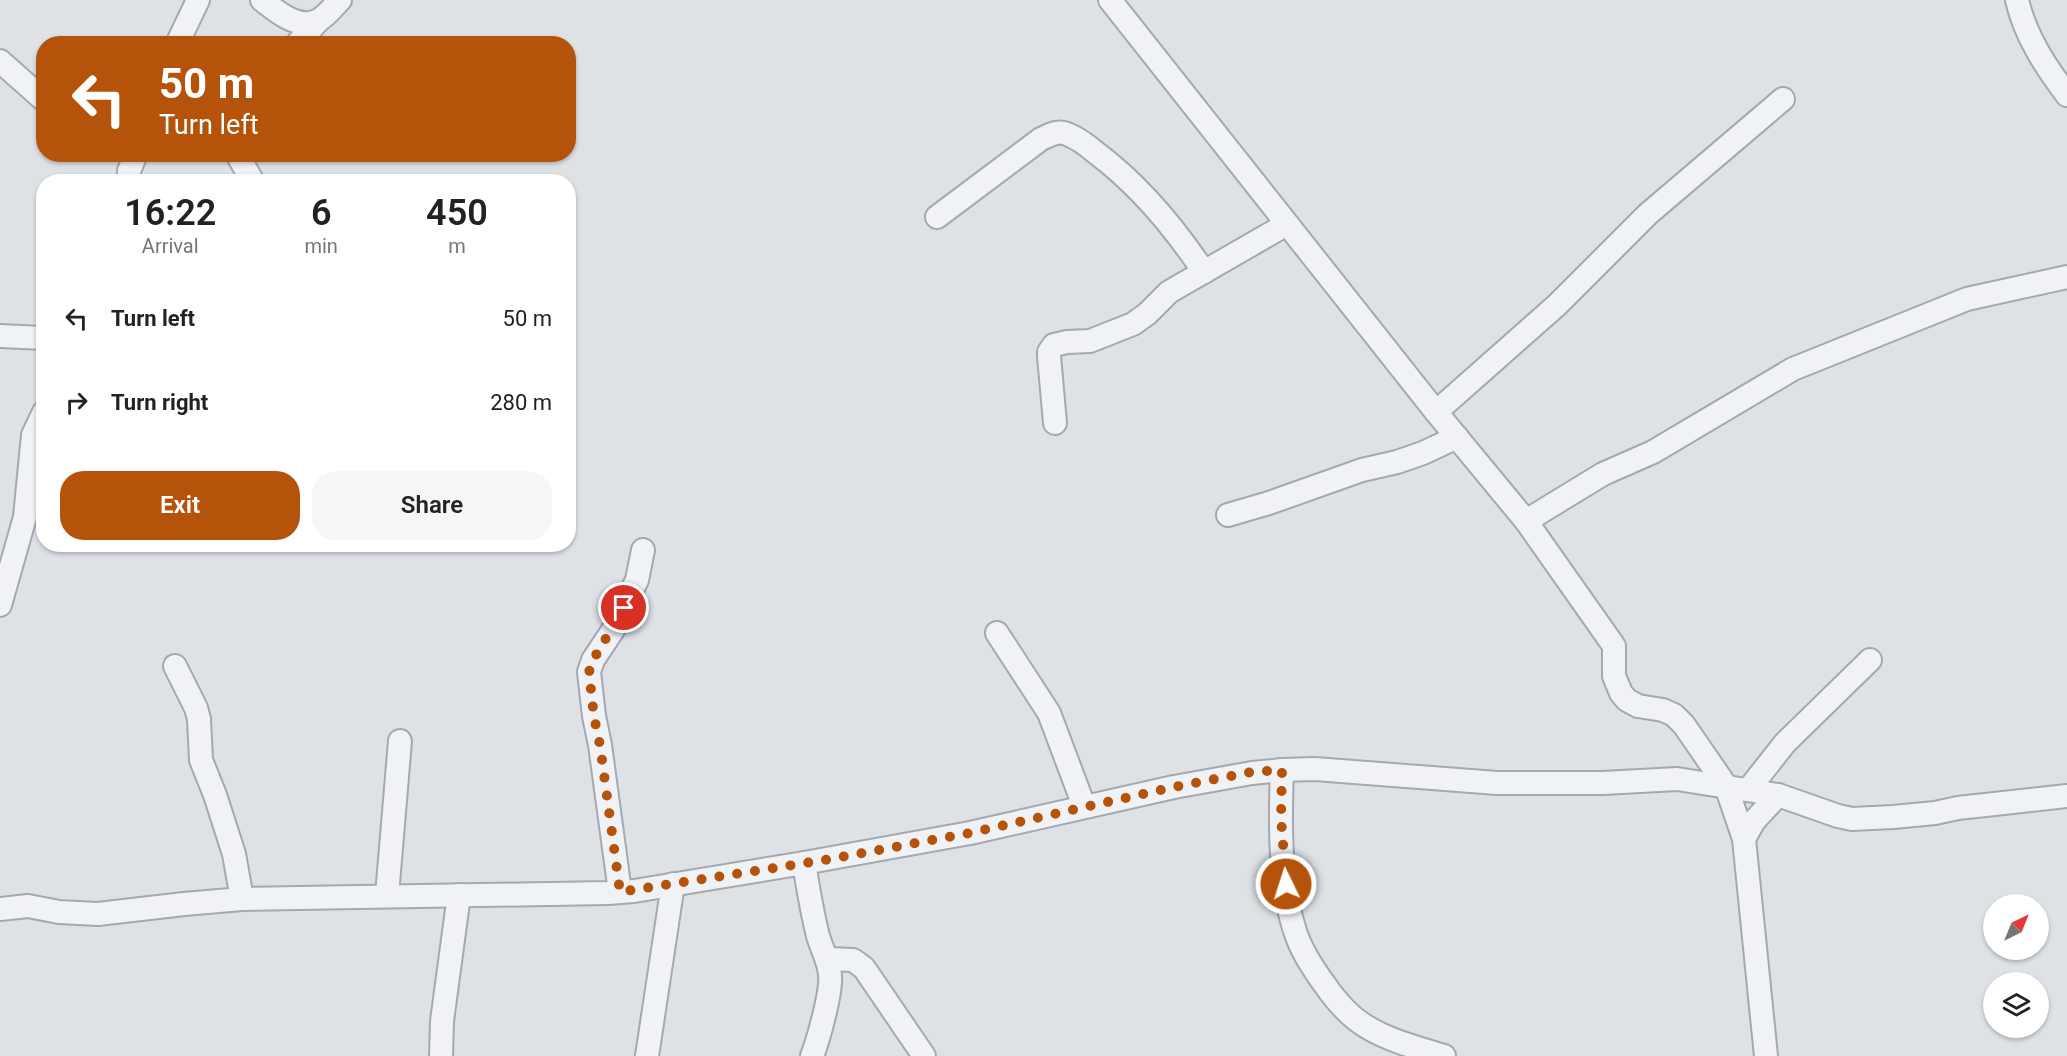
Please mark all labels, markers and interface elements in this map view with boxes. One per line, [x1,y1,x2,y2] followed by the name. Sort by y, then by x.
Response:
[159,59,254,108] text: 50 m
[60,60,138,138] icon: left
[159,109,259,141] text: Turn left
[124,192,216,234] text: 16:22
[311,192,331,234] text: 6
[426,192,488,234] text: 450
[142,234,199,258] text: Arrival
[304,234,338,258] text: min
[448,234,466,258] text: m
[60,302,93,335] icon: left
[111,306,195,331] text: Turn left
[503,306,552,331] text: 50 m
[60,386,93,419] icon: right
[111,390,208,415] text: Turn right
[490,390,552,415] text: 280 m
[60,471,300,540] button: Exit
[312,471,552,540] button: Share
[598,582,649,633] pin
[607,591,640,624] icon: arrive
[1254,852,1318,916] position arrow
[1983,894,2049,960] north arrow
[1983,894,2049,1038] map controls
[1983,972,2049,1038] button: layers

